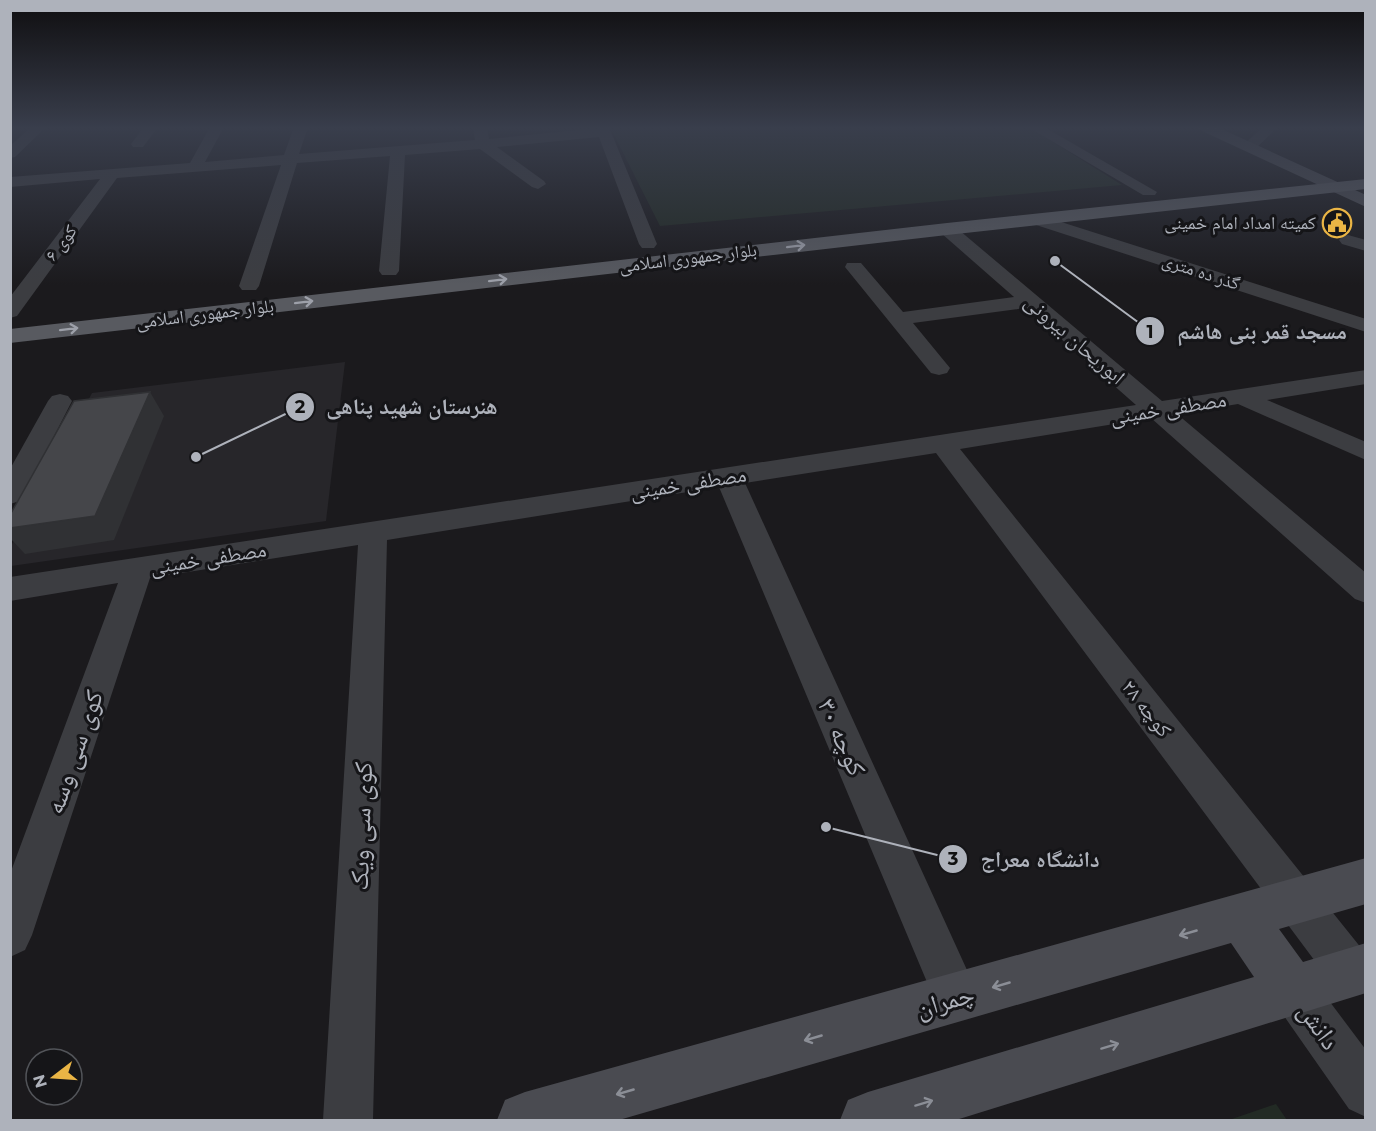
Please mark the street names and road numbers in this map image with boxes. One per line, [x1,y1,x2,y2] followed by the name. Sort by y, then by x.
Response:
[40,220,82,266] street label: کوی ۶
[618,239,758,277] street label: بلوار جمهوری اسلامی
[1159,249,1243,295] street label: گذر ده متری
[1019,289,1130,390] street label: ابوریحان بیرونی
[135,295,275,333] street label: بلوار جمهوری اسلامی
[1108,386,1228,431] street label: مصطفی خمینی
[628,461,748,506] street label: مصطفی خمینی
[148,536,268,581] street label: مصطفی خمینی
[1117,674,1177,742] street label: کوچه ۲۸
[38,686,110,818] street label: کوی سی وسه
[811,693,873,781] street label: کوچه ۳۰
[343,761,379,891] street label: کوی سی ویک
[912,977,978,1025] street label: چمران
[1291,996,1347,1056] street label: دانش

